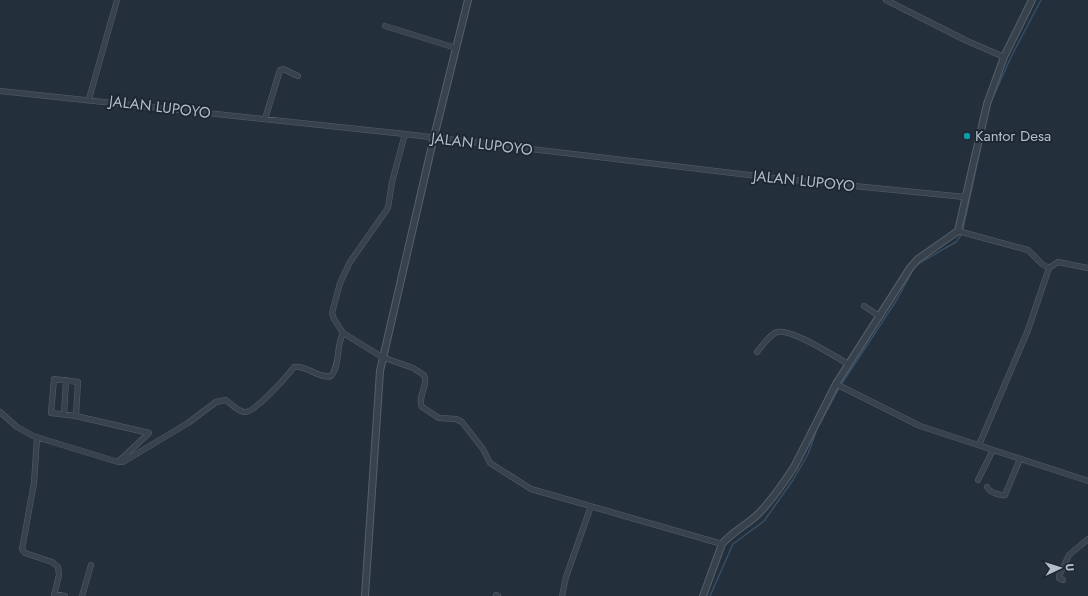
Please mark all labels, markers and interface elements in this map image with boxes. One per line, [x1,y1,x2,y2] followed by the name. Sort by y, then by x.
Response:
[106,90,212,124] street label: JALAN LUPOYO
[975,125,1051,147] place label: Kantor Desa
[428,127,534,161] street label: JALAN LUPOYO
[962,131,972,141] marker: Kantor Desa
[750,165,856,197] street label: JALAN LUPOYO
[1040,548,1080,588] north arrow
[1062,563,1078,572] text: U

